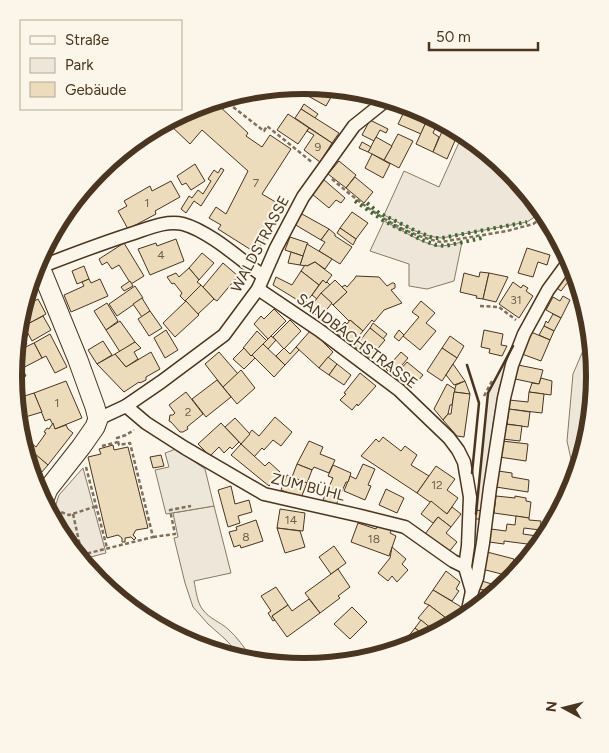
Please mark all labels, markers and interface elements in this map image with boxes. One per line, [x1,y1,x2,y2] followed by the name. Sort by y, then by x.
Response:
[20,20,182,110] legend
[429,20,538,52] scale bar
[436,28,471,46] text: 50 m
[65,31,109,49] text: Straße
[65,56,94,74] text: Park
[65,81,126,99] text: Gebäude
[315,140,322,154] house number: 9
[253,176,260,190] house number: 7
[227,193,293,295] street label: WALDSTRASSE
[145,196,149,210] house number: 1
[157,248,165,262] house number: 4
[293,290,421,392] street label: SANDBACHSTRASSE
[510,293,522,307] house number: 31
[55,396,59,410] house number: 1
[185,405,191,419] house number: 2
[269,469,347,505] street label: ZUM BÜHL
[431,478,443,492] house number: 12
[285,513,298,527] house number: 14
[242,530,250,544] house number: 8
[368,532,380,546] house number: 18
[539,683,589,733] north arrow
[542,700,561,713] text: N

